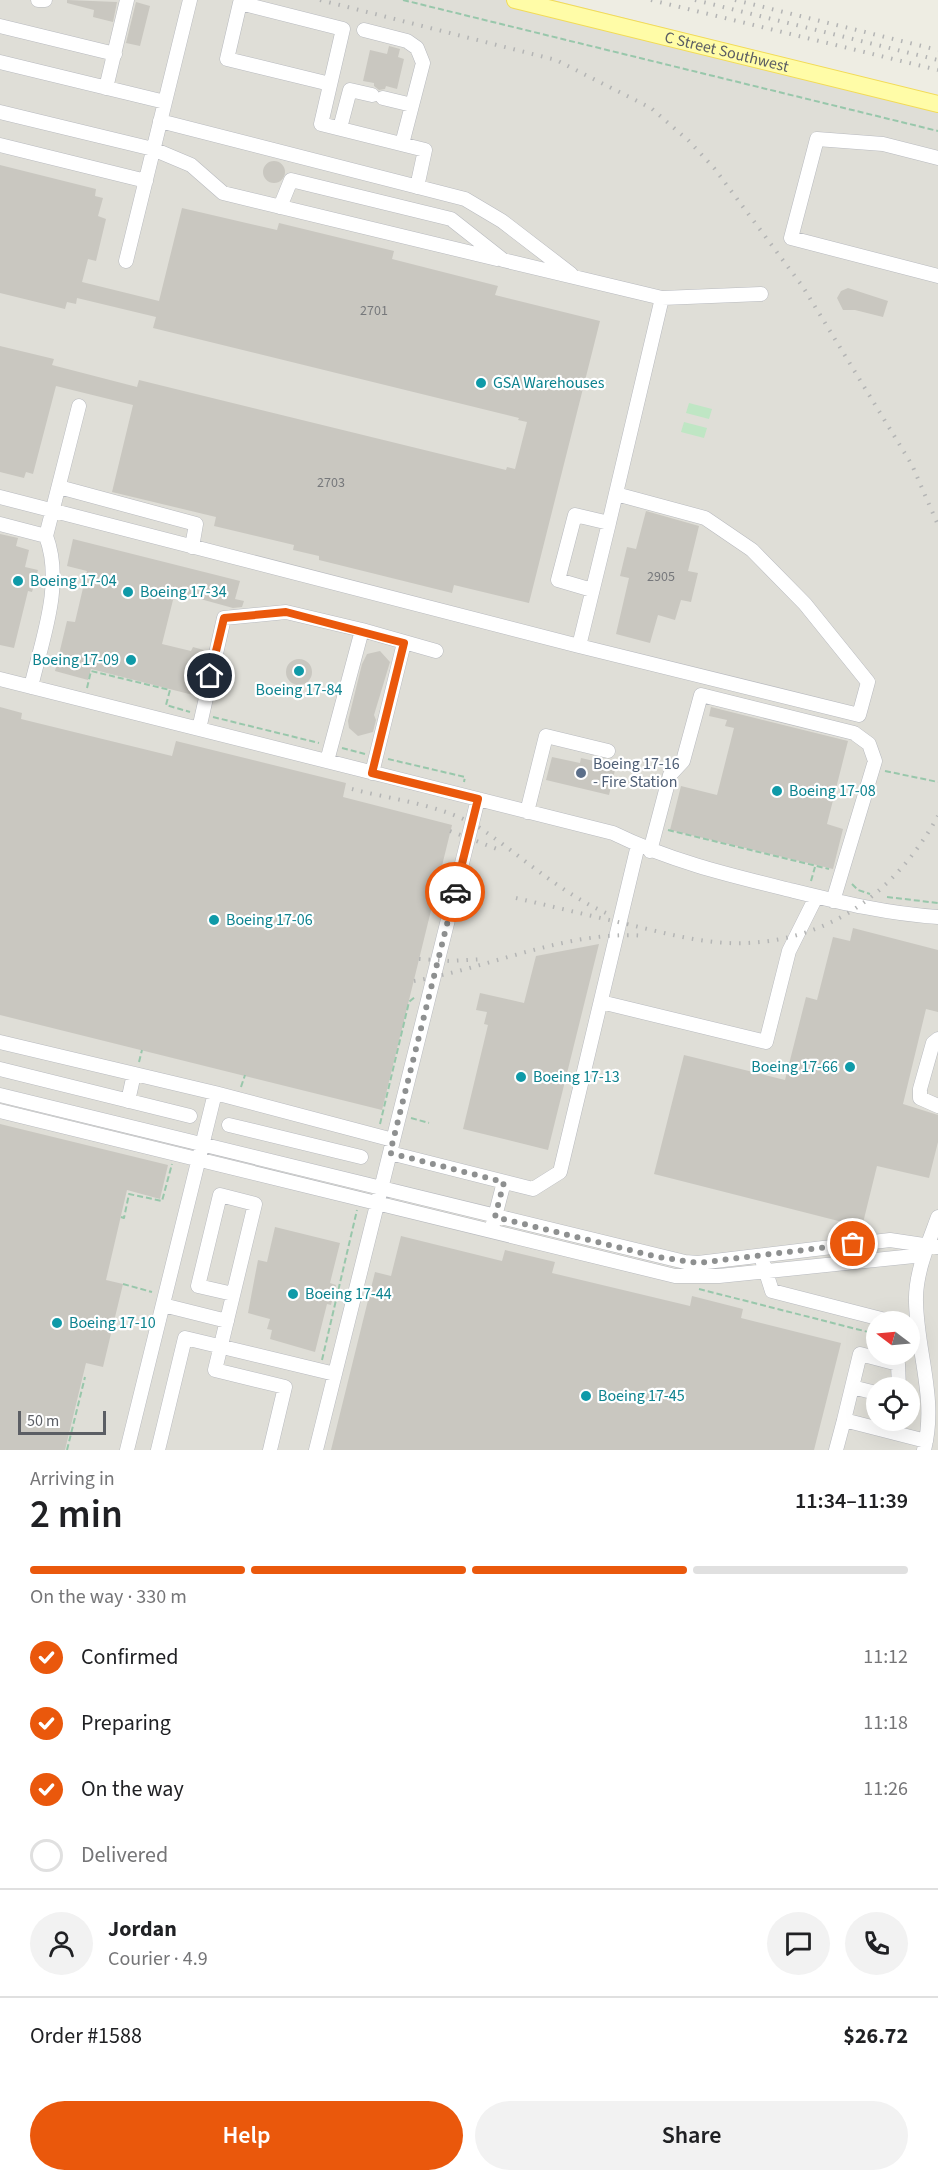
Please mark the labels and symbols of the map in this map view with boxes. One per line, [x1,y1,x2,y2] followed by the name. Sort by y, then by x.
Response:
[662,26,792,78] street label: C Street Southwest
[360,301,388,321] house number: 2701
[493,372,605,394] place label: GSA Warehouses
[474,376,488,390] marker: GSA Warehouses
[317,473,345,493] house number: 2703
[647,567,675,587] house number: 2905
[30,570,117,592] place label: Boeing 17-04
[11,574,25,588] marker: Boeing 17-04
[140,581,227,603] place label: Boeing 17-34
[121,585,135,599] marker: Boeing 17-34
[32,649,119,671] place label: Boeing 17-09
[184,650,235,701] pin
[124,653,138,667] marker: Boeing 17-09
[292,664,306,678] marker: Boeing 17-84
[256,679,342,701] place label: Boeing 17-84
[593,753,680,793] place label: Boeing 17-16 - Fire Station
[574,766,588,780] marker: Boeing 17-16 - Fire Station
[789,780,876,802] place label: Boeing 17-08
[770,784,784,798] marker: Boeing 17-08
[425,862,485,922] courier
[226,909,313,931] place label: Boeing 17-06
[207,913,221,927] marker: Boeing 17-06
[751,1056,838,1078] place label: Boeing 17-66
[843,1060,857,1074] marker: Boeing 17-66
[533,1066,620,1088] place label: Boeing 17-13
[514,1070,528,1084] marker: Boeing 17-13
[827,1218,878,1269] pin
[305,1283,392,1305] place label: Boeing 17-44
[286,1287,300,1301] marker: Boeing 17-44
[866,1311,920,1365] north arrow
[69,1312,156,1334] place label: Boeing 17-10
[50,1316,64,1330] marker: Boeing 17-10
[598,1385,685,1407] place label: Boeing 17-45
[579,1389,593,1403] marker: Boeing 17-45
[18,1408,106,1436] scale bar

